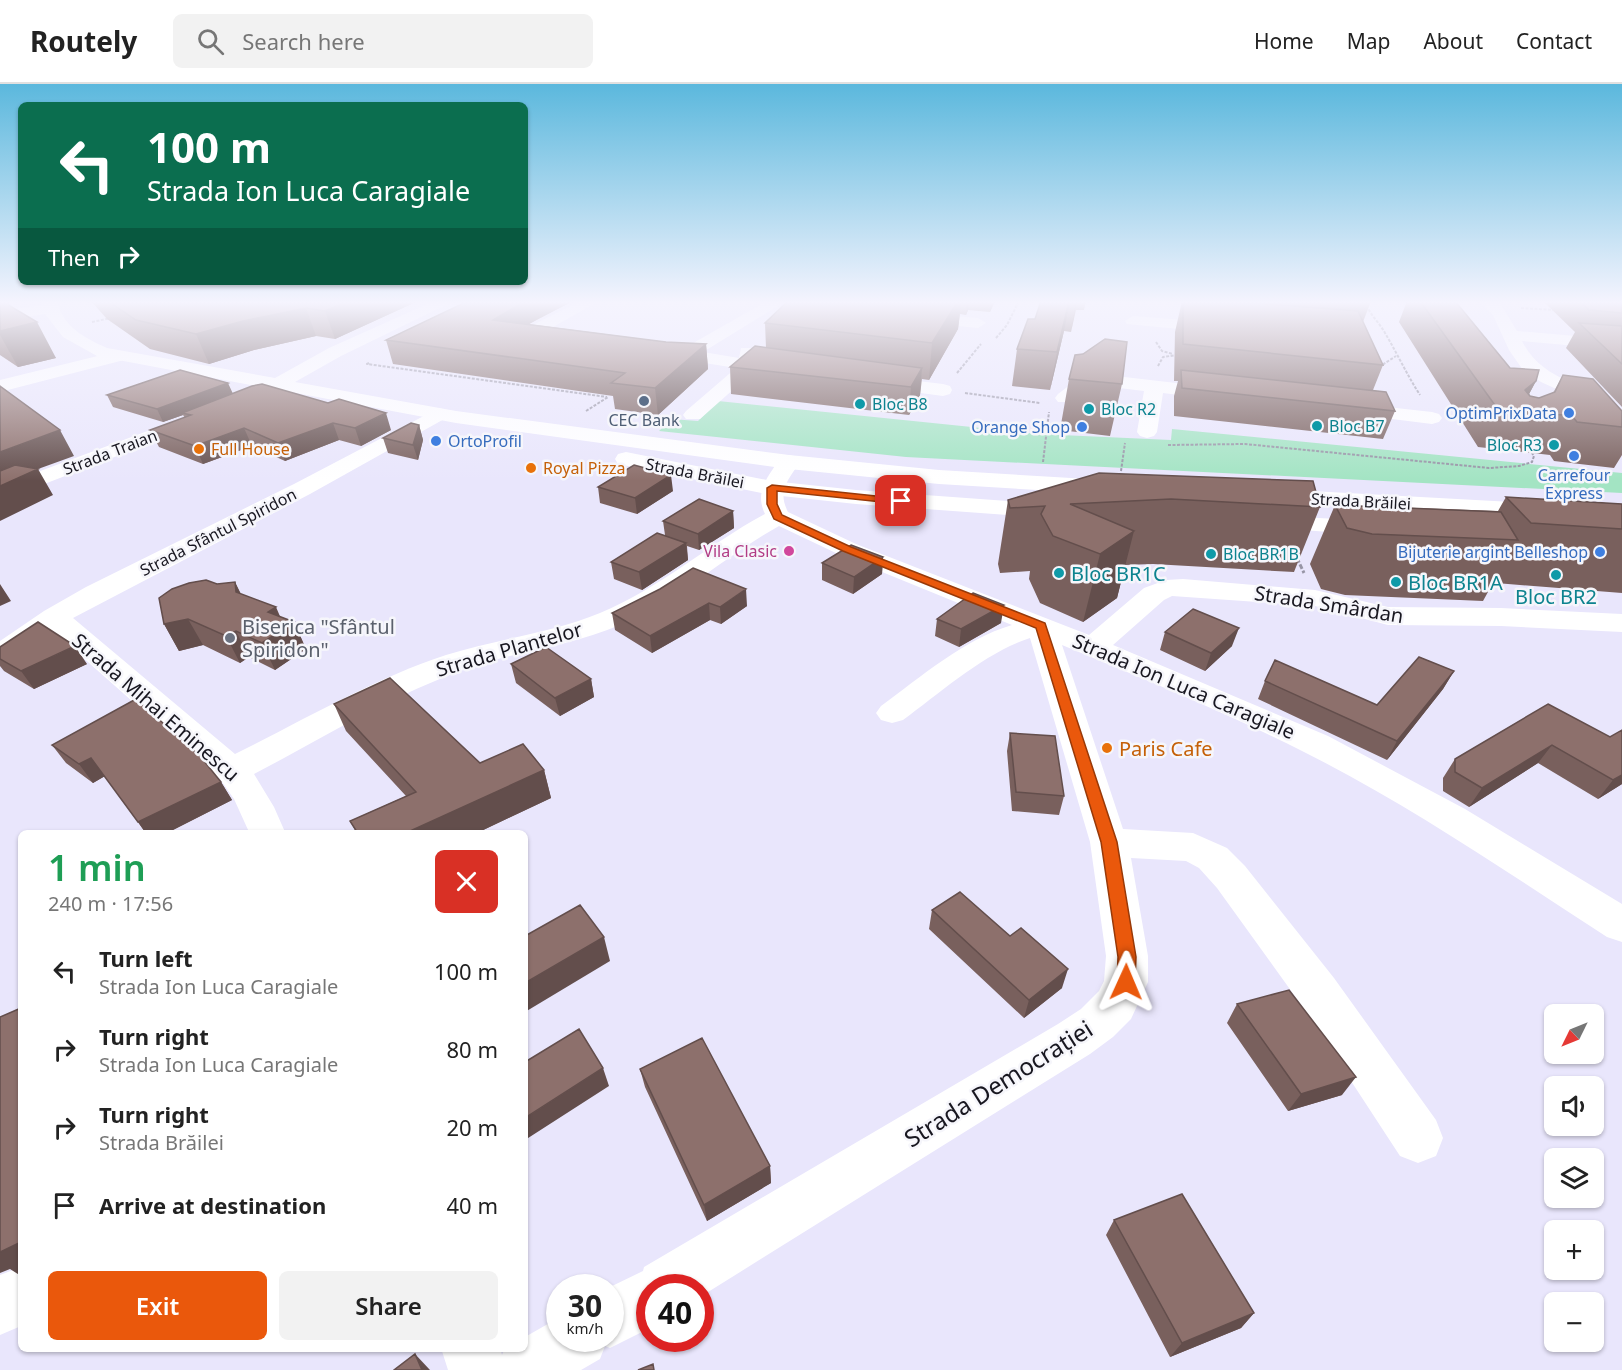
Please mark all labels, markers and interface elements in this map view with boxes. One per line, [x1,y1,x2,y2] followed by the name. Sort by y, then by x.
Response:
[173,14,593,68] search box
[30,22,137,60] text: Routely
[194,25,227,58] icon: search
[242,26,365,56] text: Search here
[1254,27,1314,55] text: Home
[1347,27,1390,55] text: Map
[1423,27,1483,55] text: About
[1516,27,1592,55] text: Contact
[147,118,271,175] text: 100 m
[48,126,126,204] icon: left
[147,172,470,209] text: Strada Ion Luca Caragiale
[112,240,145,273] icon: right
[48,242,100,272] text: Then
[872,393,928,415] place label: Bloc B8
[637,394,651,408] marker: CEC Bank
[853,397,867,411] marker: Bloc B8
[1101,398,1156,420] place label: Bloc R2
[1082,402,1096,416] marker: Bloc R2
[1446,402,1557,424] place label: OptimPrixData
[1562,406,1576,420] marker: OptimPrixData
[608,409,680,431] place label: CEC Bank
[1329,415,1385,437] place label: Bloc B7
[971,416,1070,438] place label: Orange Shop
[1310,419,1324,433] marker: Bloc B7
[1075,420,1089,434] marker: Orange Shop
[60,424,160,480] street label: Strada Traian
[448,430,522,452] place label: OrtoProfil
[429,434,443,448] marker: OrtoProfil
[1487,434,1542,456] place label: Bloc R3
[211,438,290,460] place label: Full House
[1547,438,1561,452] marker: Bloc R3
[192,442,206,456] marker: Full House
[1567,449,1581,463] marker: Carrefour Express
[644,453,746,493] street label: Strada Brăilei
[543,457,626,479] place label: Royal Pizza
[524,461,538,475] marker: Royal Pizza
[1538,464,1611,504] place label: Carrefour Express
[875,475,926,526] pin
[136,483,300,581] street label: Strada Sfântul Spiridon
[884,484,917,517] icon: arrive
[1311,487,1411,515] street label: Strada Brăilei
[703,540,777,562] place label: Vila Clasic
[1398,541,1588,563] place label: Bijuterie argint Belleshop
[1223,543,1299,565] place label: Bloc BR1B
[782,544,796,558] marker: Vila Clasic
[1593,545,1607,559] marker: Bijuterie argint Belleshop
[1204,547,1218,561] marker: Bloc BR1B
[1071,560,1166,587] place label: Bloc BR1C
[1052,566,1066,580] marker: Bloc BR1C
[1549,568,1563,582] marker: Bloc BR2
[1408,569,1503,596] place label: Bloc BR1A
[1389,575,1403,589] marker: Bloc BR1A
[1252,579,1406,629] street label: Strada Smârdan
[1515,583,1597,610] place label: Bloc BR2
[242,613,395,663] place label: Biserica "Sfântul Spiridon"
[433,615,585,683] street label: Strada Plantelor
[67,627,245,787] street label: Strada Mihai Eminescu
[1069,627,1299,745] street label: Strada Ion Luca Caragiale
[223,631,237,645] marker: Biserica "Sfântul Spiridon"
[1119,735,1213,762] place label: Paris Cafe
[1100,741,1114,755] marker: Paris Cafe
[48,843,146,892] text: 1 min
[435,850,498,913] button: close
[48,890,173,917] text: 240 m · 17:56
[99,943,193,973] text: Turn left
[1094,950,1158,1014] position arrow
[48,955,81,988] icon: left
[434,956,498,986] text: 100 m
[99,973,338,1000] text: Strada Ion Luca Caragiale
[1544,1004,1604,1064] north arrow
[1544,1004,1604,1352] map controls
[898,1012,1098,1154] street label: Strada Democrației
[99,1021,209,1051] text: Turn right
[48,1033,81,1066] icon: right
[447,1034,498,1064] text: 80 m
[99,1051,338,1078] text: Strada Ion Luca Caragiale
[1544,1076,1604,1136] button: sound
[99,1099,209,1129] text: Turn right
[48,1111,81,1144] icon: right
[447,1112,498,1142] text: 20 m
[99,1129,224,1156] text: Strada Brăilei
[1544,1148,1604,1208] button: layers
[48,1189,81,1222] icon: arrive
[99,1190,326,1220] text: Arrive at destination
[447,1190,498,1220] text: 40 m
[1544,1220,1604,1280] button: +
[48,1271,267,1340] button: Exit
[279,1271,498,1340] button: Share
[636,1274,714,1352] speed limit sign: 40
[568,1285,602,1326] text: 30
[1544,1292,1604,1352] button: −
[567,1318,603,1338] text: km/h

